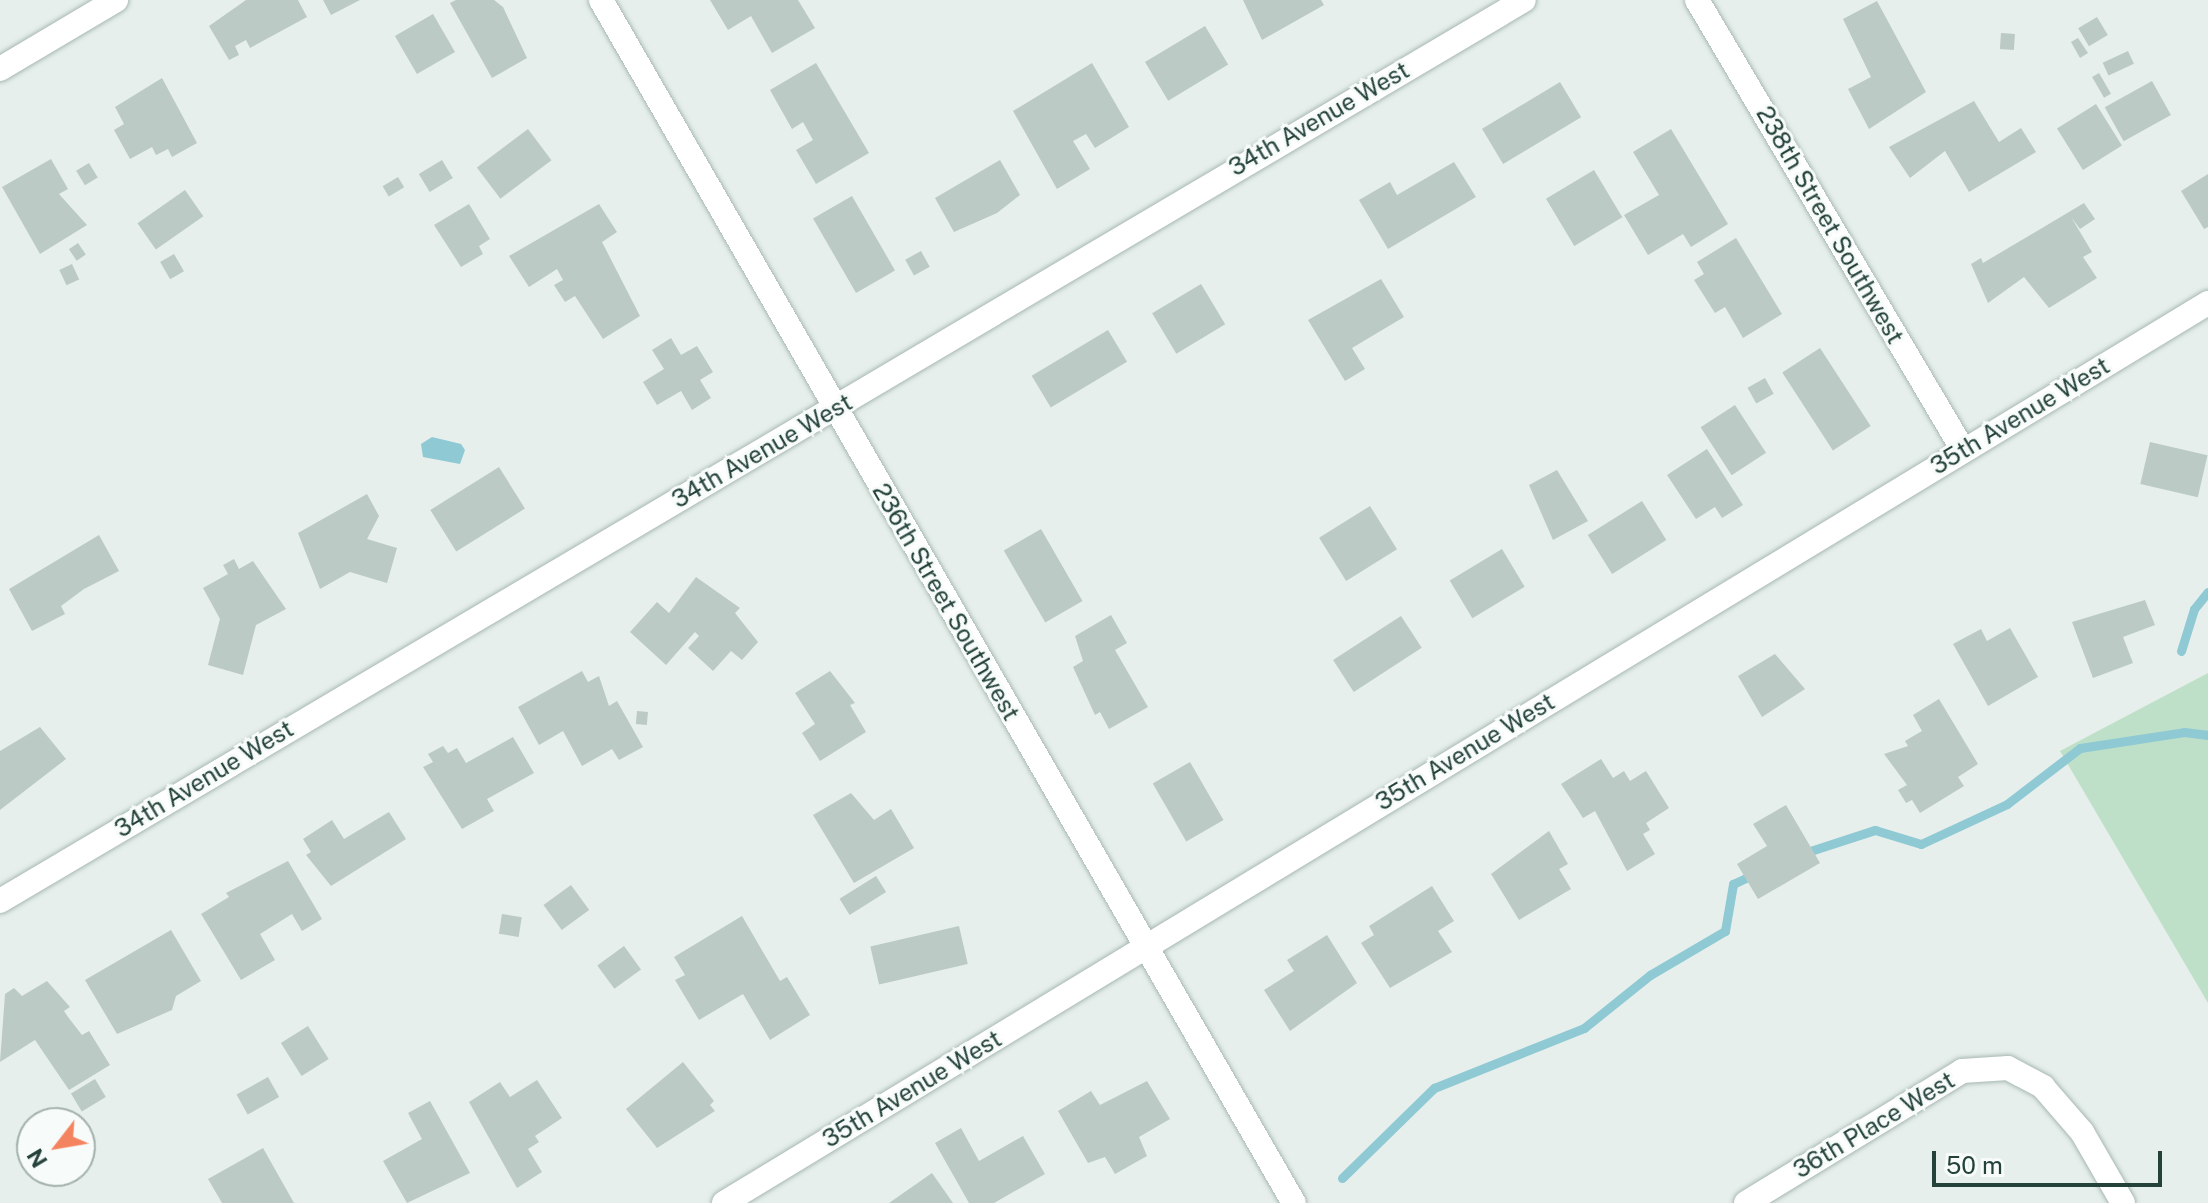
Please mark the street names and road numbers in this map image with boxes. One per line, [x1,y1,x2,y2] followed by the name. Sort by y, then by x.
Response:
[1223,56,1415,182] street label: 34th Avenue West
[1750,101,1910,349] street label: 238th Street Southwest
[1925,351,2115,481] street label: 35th Avenue West
[666,388,858,514] street label: 34th Avenue West
[866,478,1026,726] street label: 236th Street Southwest
[1370,687,1560,817] street label: 35th Avenue West
[109,714,299,844] street label: 34th Avenue West
[817,1024,1007,1154] street label: 35th Avenue West
[1788,1065,1960,1185] street label: 36th Place West

